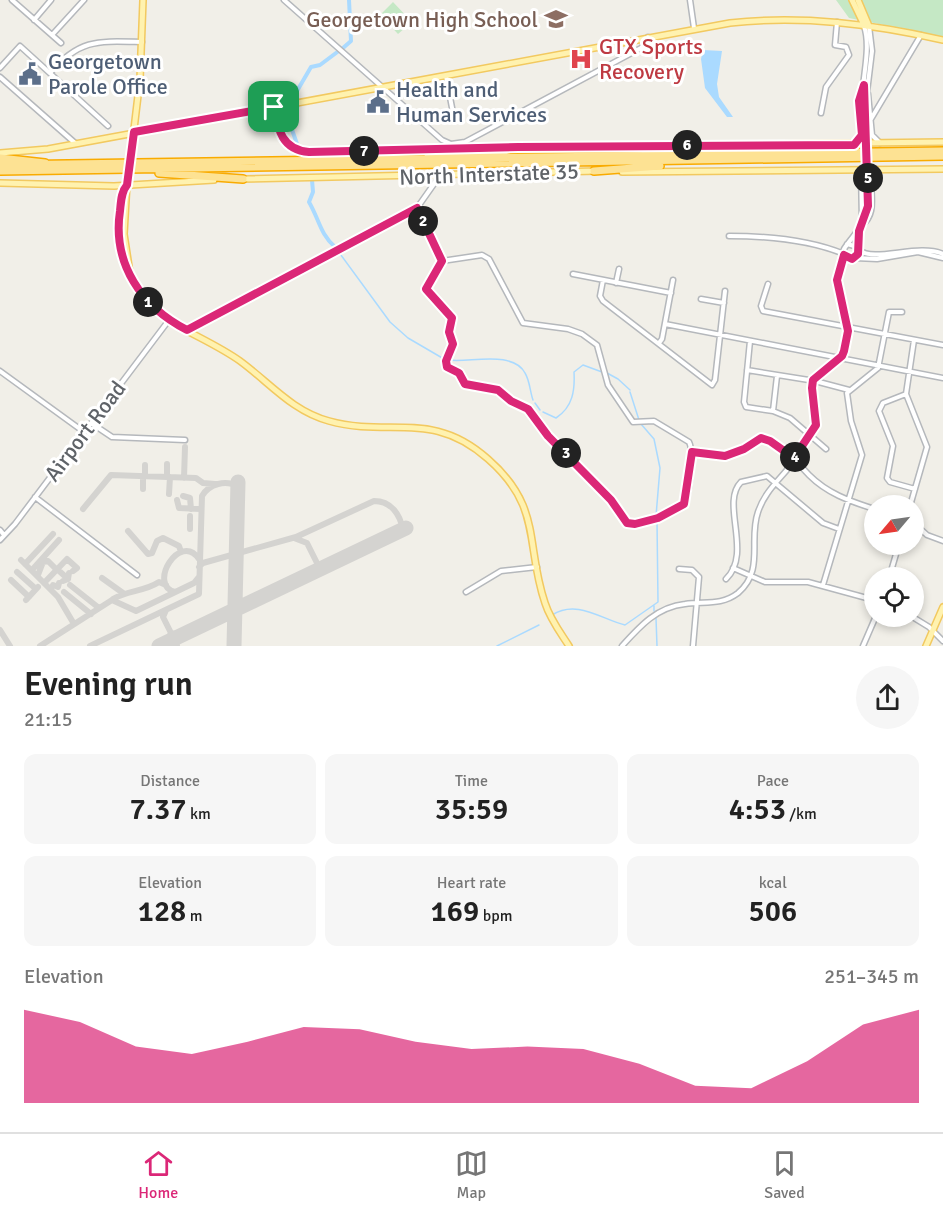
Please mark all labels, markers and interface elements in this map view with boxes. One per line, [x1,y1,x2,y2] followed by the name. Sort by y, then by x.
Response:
[306,6,538,33] place label: Georgetown High School
[543,6,569,32] school or university icon: Georgetown High School
[599,33,703,85] place label: GTX Sports Recovery
[568,46,594,72] hospital icon: GTX Sports Recovery
[48,48,168,100] place label: Georgetown Parole Office
[17,61,43,87] public building icon: Georgetown Parole Office
[396,76,547,128] place label: Health and Human Services
[248,81,299,132] pin
[365,89,391,115] public building icon: Health and Human Services
[257,90,290,123] icon: arrive
[672,130,702,160] pin: 6
[683,135,691,155] text: 6
[349,136,379,166] pin: 7
[360,141,368,161] text: 7
[399,157,579,191] street label: North Interstate 35
[853,163,883,193] pin: 5
[864,168,872,188] text: 5
[408,206,438,236] pin: 2
[419,211,427,231] text: 2
[133,287,163,317] pin: 1
[144,292,152,312] text: 1
[38,375,132,487] street label: Airport Road
[551,438,581,468] pin: 3
[780,442,810,472] pin: 4
[562,443,570,463] text: 3
[791,447,799,467] text: 4
[864,495,924,555] north arrow
[864,495,924,627] map controls
[864,567,924,627] button: locate
[24,664,193,705] text: Evening run
[856,666,919,729] button: share
[24,707,73,732] text: 21:15
[140,771,200,791] text: Distance
[455,771,488,791] text: Time
[757,771,789,791] text: Pace
[130,791,186,828] text: 7.37
[435,791,508,828] text: 35:59
[729,791,786,828] text: 4:53
[186,804,211,824] text: km
[786,804,817,824] text: /km
[138,873,202,893] text: Elevation
[437,873,506,893] text: Heart rate
[759,873,787,893] text: kcal
[138,893,186,930] text: 128
[431,893,479,930] text: 169
[749,893,797,930] text: 506
[186,906,203,926] text: m
[479,906,512,926] text: bpm
[24,964,104,989] text: Elevation
[824,964,919,989] text: 251–345 m
[138,1147,178,1203] tab: Home
[455,1147,488,1203] tab: Map
[764,1147,805,1203] tab: Saved

